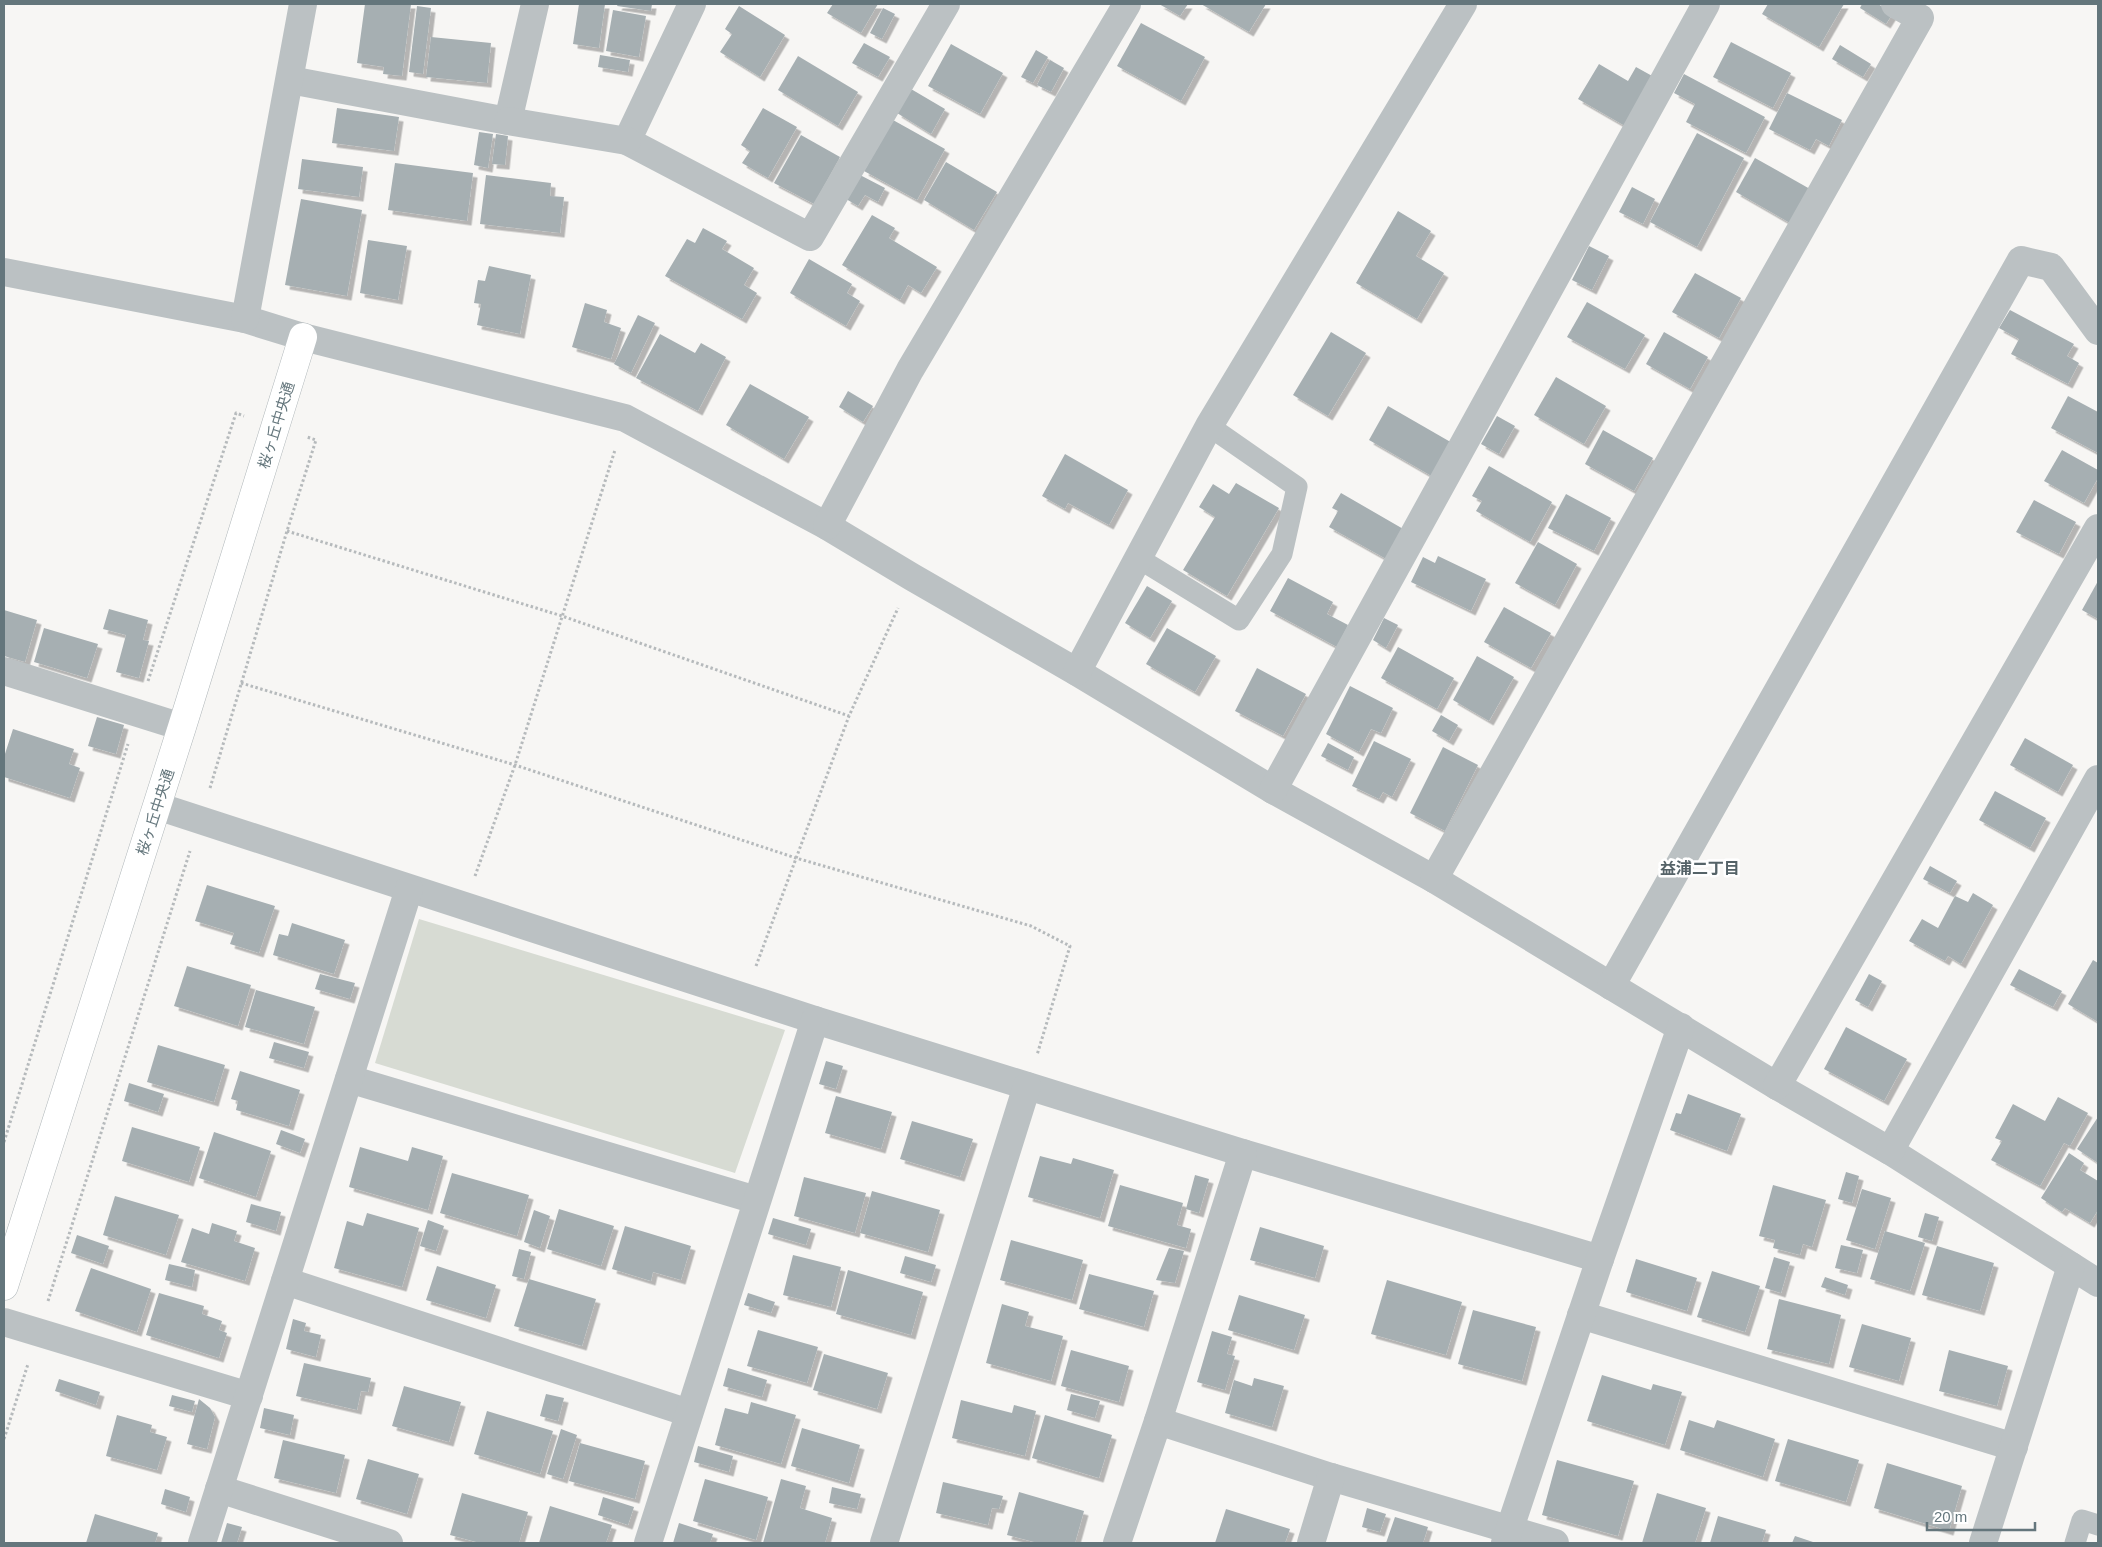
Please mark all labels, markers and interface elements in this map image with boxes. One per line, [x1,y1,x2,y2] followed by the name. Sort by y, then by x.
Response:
[255,379,297,471] street label: 桜ヶ丘中央通
[133,767,177,857] street label: 桜ヶ丘中央通
[1660,859,1740,877] district label: 益浦二丁目
[1927,1500,2034,1532] scale bar
[1934,1508,1967,1525] text: 20 m

